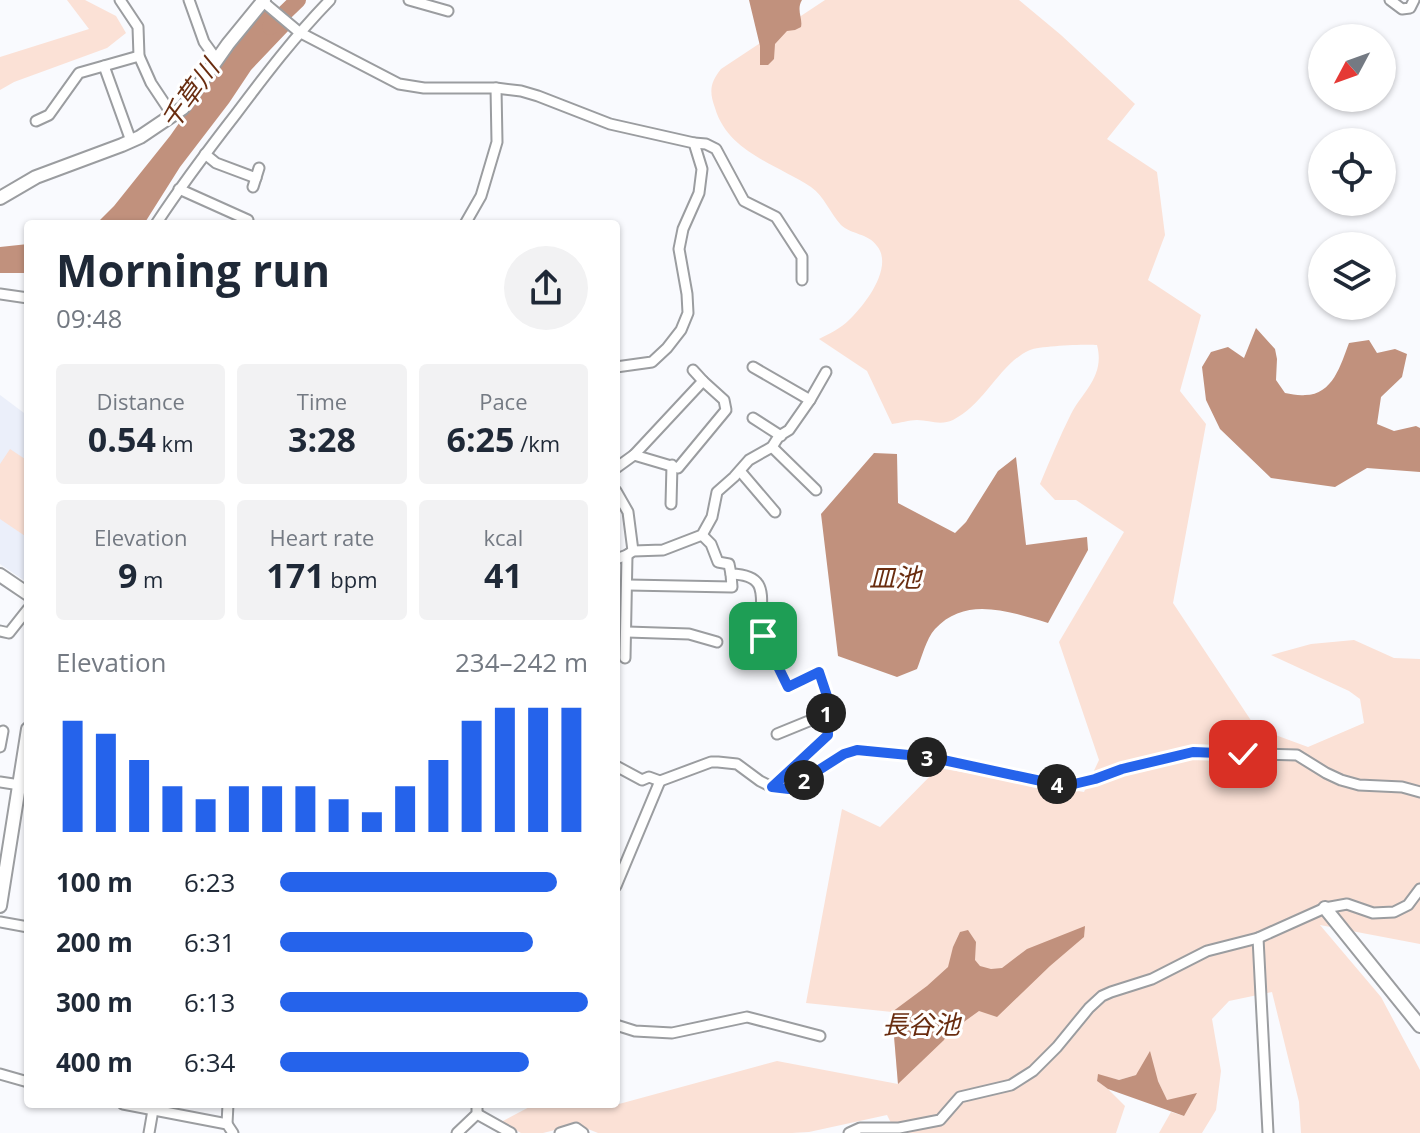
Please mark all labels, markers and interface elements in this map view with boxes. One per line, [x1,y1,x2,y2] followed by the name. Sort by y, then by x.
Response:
[1308,24,1396,112] north arrow
[1308,24,1396,320] map controls
[152,49,228,136] water label: 千草川
[1308,128,1396,216] button: locate
[1308,232,1396,320] button: layers
[56,240,330,300] text: Morning run
[504,246,588,330] button: share
[56,300,122,336] text: 09:48
[96,386,185,416] text: Distance
[297,386,347,416] text: Time
[479,386,528,416] text: Pace
[88,416,156,462] text: 0.54
[288,416,356,462] text: 3:28
[446,416,514,462] text: 6:25
[156,428,194,458] text: km
[514,428,560,458] text: /km
[94,522,187,552] text: Elevation
[270,522,374,552] text: Heart rate
[483,522,523,552] text: kcal
[118,552,137,598] text: 9
[266,552,325,598] text: 171
[484,552,523,598] text: 41
[869,559,924,595] water label: 皿池
[137,564,163,594] text: m
[325,564,378,594] text: bpm
[729,602,797,670] pin
[741,614,785,658] icon: arrive
[56,644,166,680] text: Elevation
[455,644,588,680] text: 234–242 m
[806,693,846,733] pin: 1
[820,698,832,728] text: 1
[1209,720,1277,788] pin
[1221,732,1265,776] icon: check
[907,737,947,777] pin: 3
[921,742,933,772] text: 3
[784,760,824,800] pin: 2
[1037,764,1077,804] pin: 4
[798,765,810,795] text: 2
[1051,769,1063,799] text: 4
[56,864,133,900] text: 100 m
[184,864,235,900] text: 6:23
[56,924,133,960] text: 200 m
[184,924,235,960] text: 6:31
[56,984,133,1020] text: 300 m
[184,984,235,1020] text: 6:13
[882,1006,963,1042] water label: 長谷池
[56,1044,133,1080] text: 400 m
[184,1044,235,1080] text: 6:34

